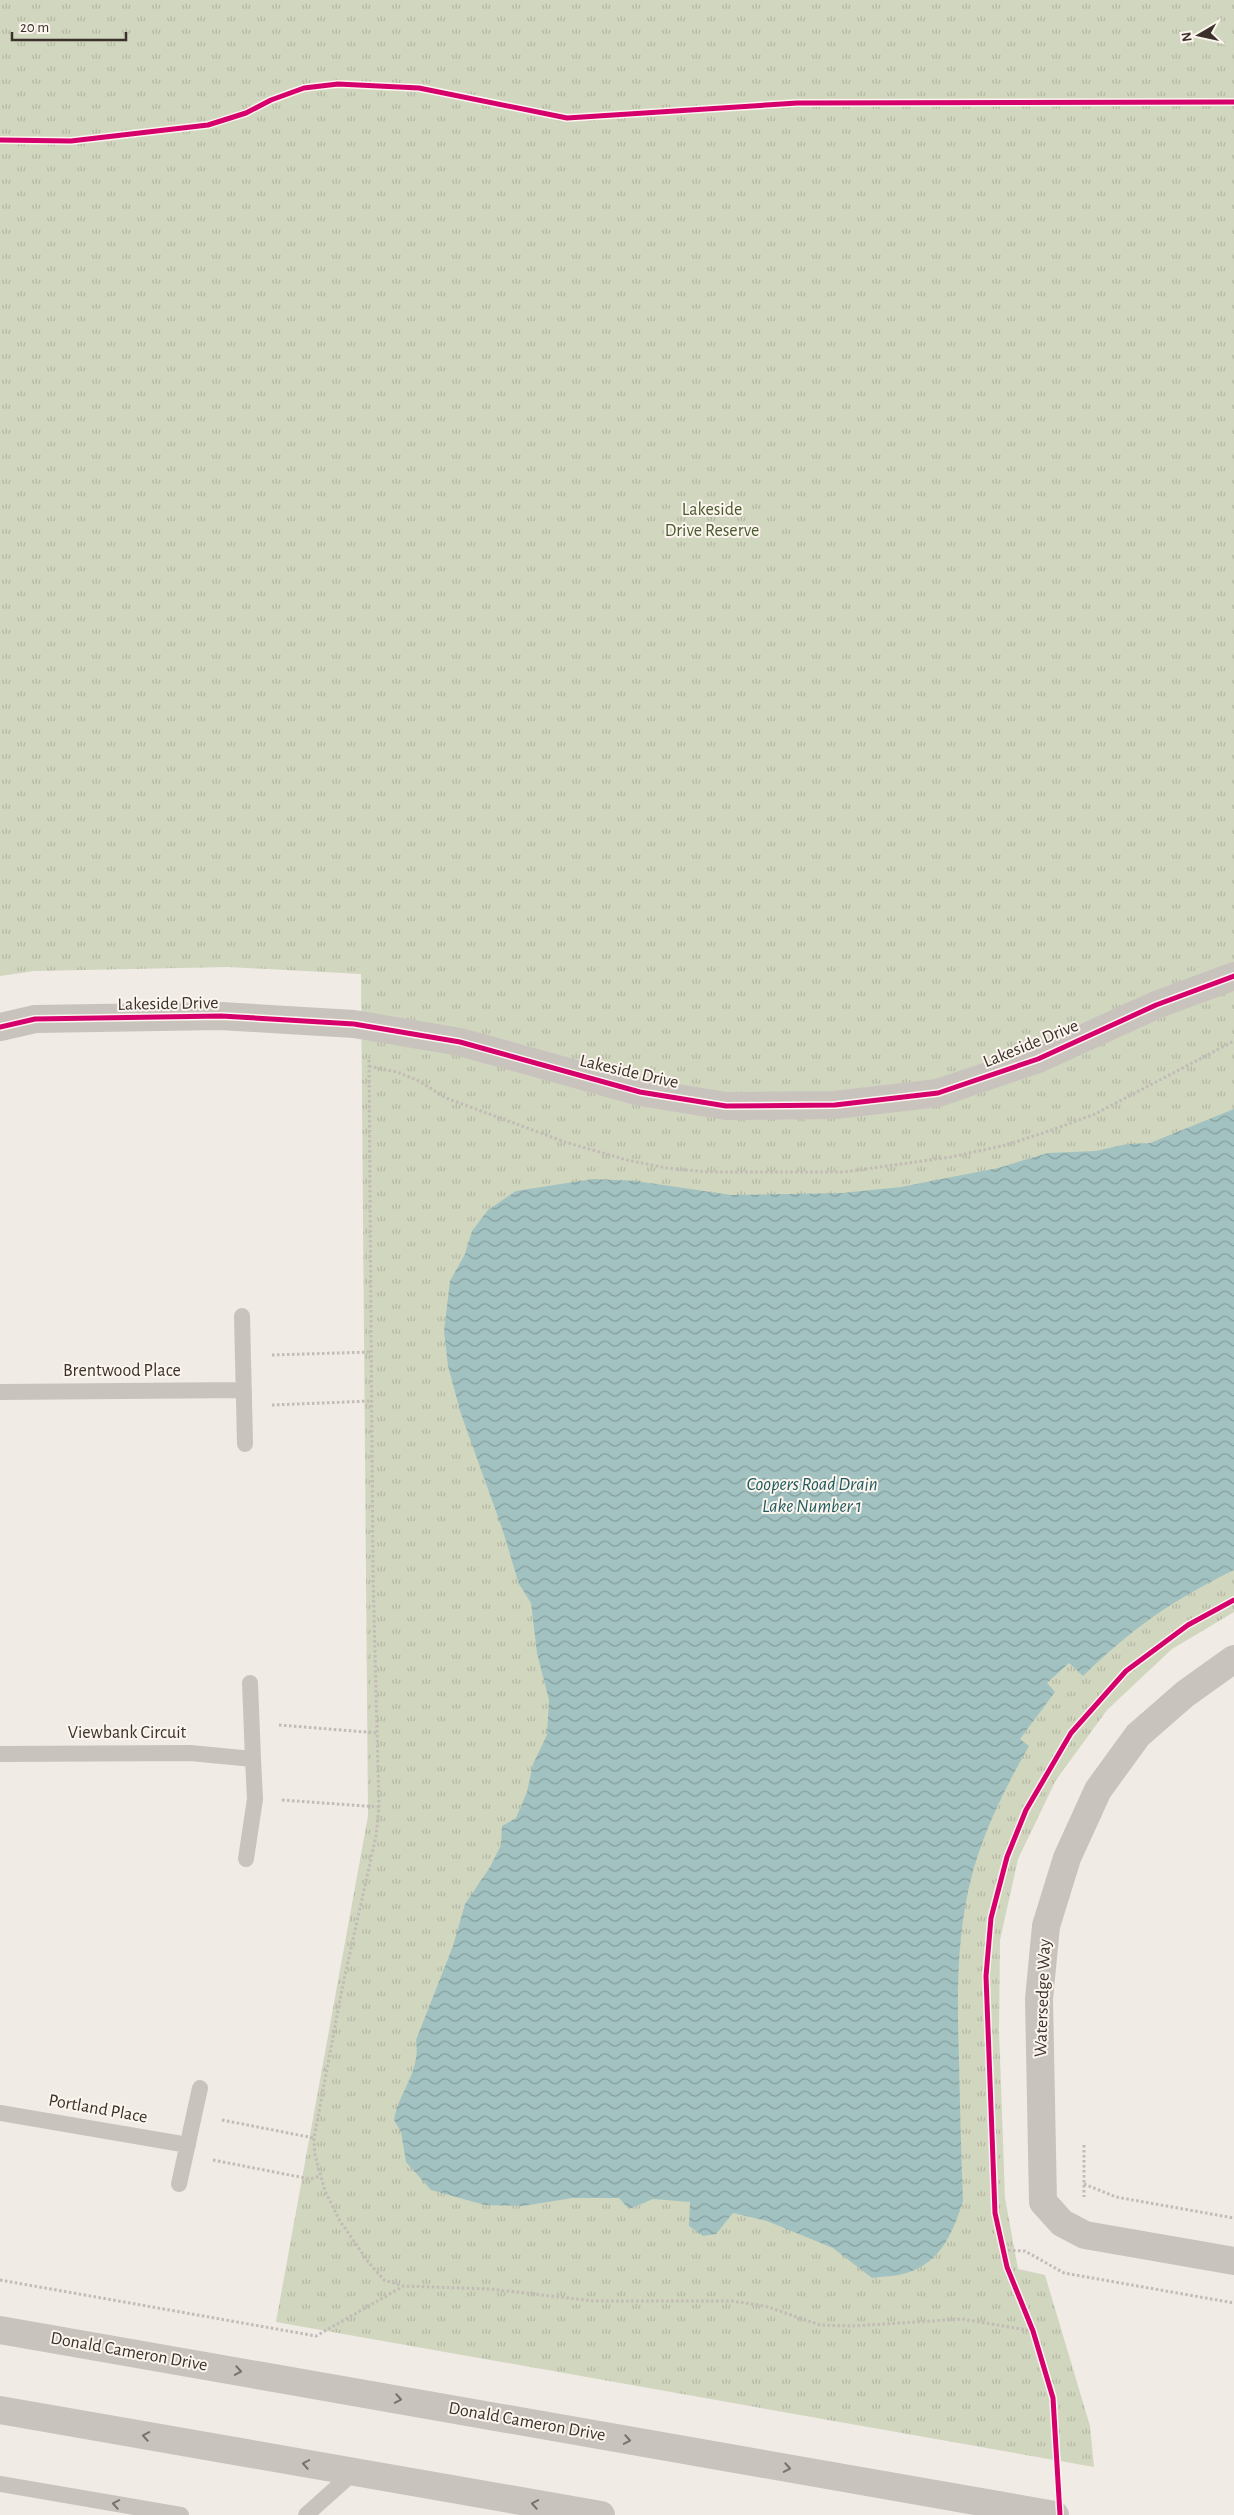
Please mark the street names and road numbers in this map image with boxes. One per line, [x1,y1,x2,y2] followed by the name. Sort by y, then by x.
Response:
[117,994,219,1014] street label: Lakeside Drive
[981,1017,1081,1071] street label: Lakeside Drive
[578,1052,680,1092] street label: Lakeside Drive
[63,1362,181,1380] street label: Brentwood Place
[68,1724,187,1742] street label: Viewbank Circuit
[1032,1938,1054,2057] street label: Watersedge Way
[47,2091,149,2127] street label: Portland Place
[49,2329,209,2375] street label: Donald Cameron Drive
[447,2399,607,2445] street label: Donald Cameron Drive

